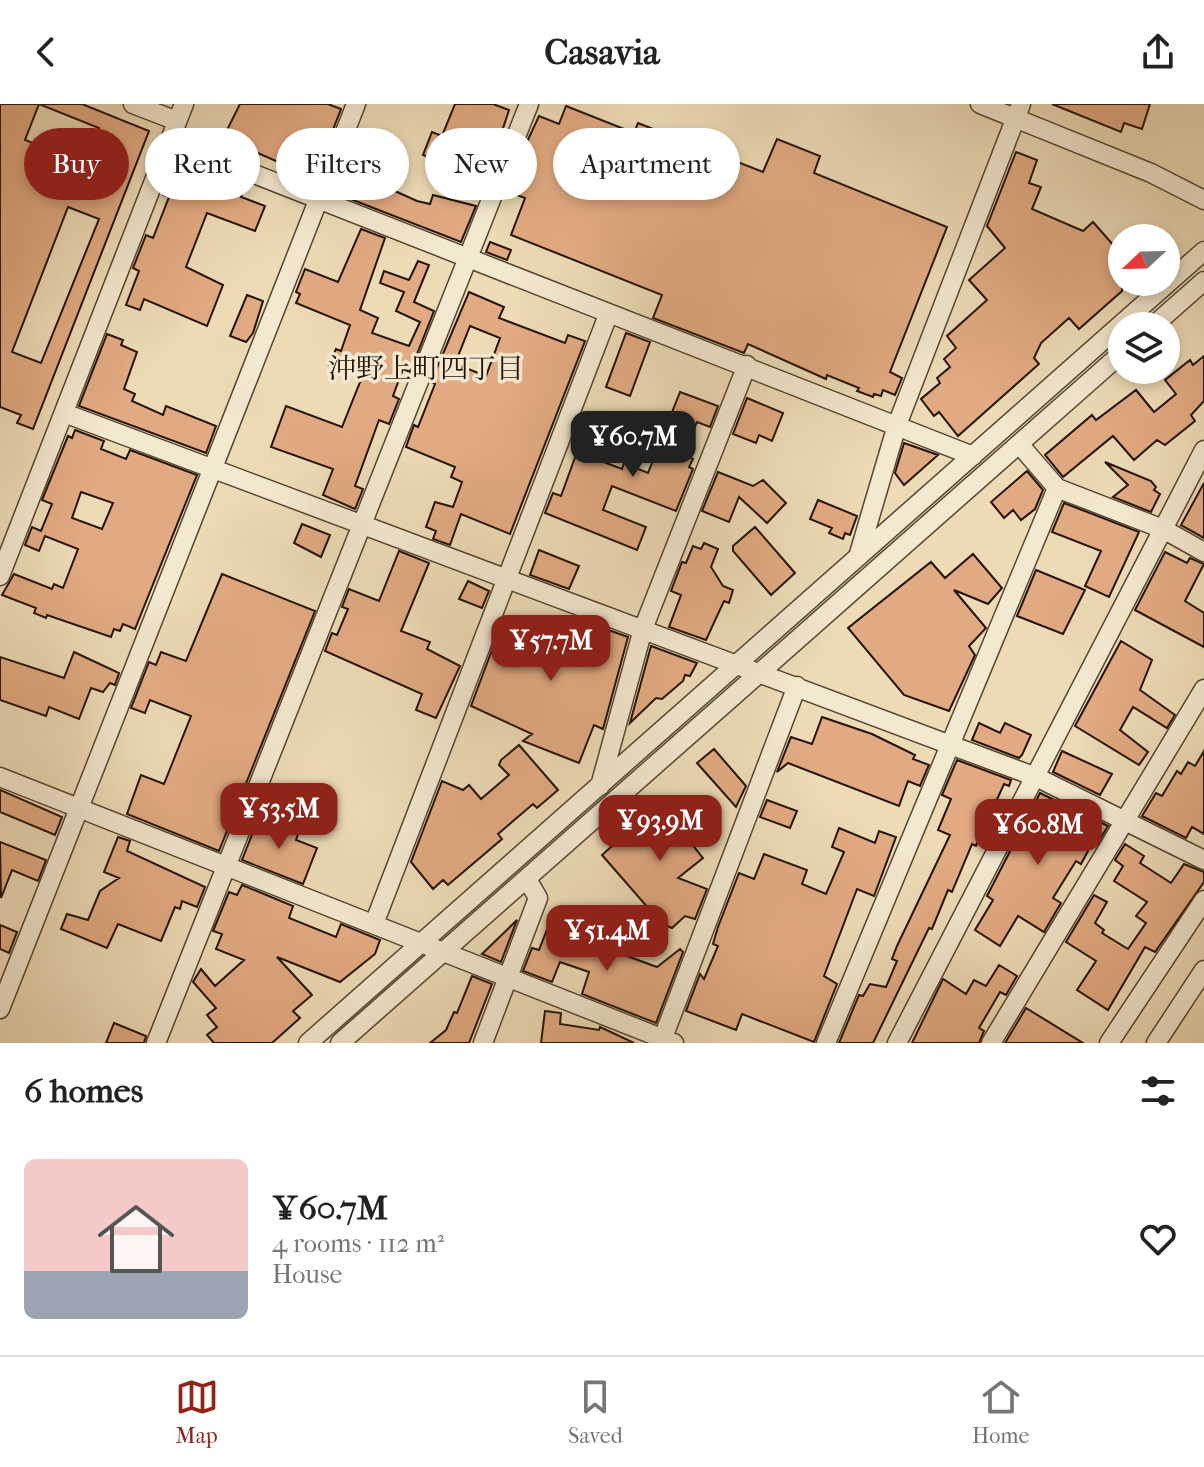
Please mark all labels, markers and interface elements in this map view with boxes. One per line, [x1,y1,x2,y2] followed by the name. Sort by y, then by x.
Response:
[24,30,68,74] icon: back
[1136,30,1180,74] icon: share
[544,31,660,73] text: Casavia
[24,128,129,200] chip: Buy
[145,128,260,200] chip: Rent
[276,128,409,200] chip: Filters
[425,128,537,200] chip: New
[553,128,740,200] chip: Apartment
[1108,224,1180,296] north arrow
[1108,224,1180,384] map controls
[1108,312,1180,384] button: layers
[328,352,524,385] district label: 沖野上町四丁目
[568,411,698,479] pin: ¥60.7M
[589,421,677,452] text: ¥60.7M
[486,615,616,683] pin: ¥57.7M
[509,625,593,656] text: ¥57.7M
[214,783,344,851] pin: ¥53.5M
[238,793,320,824] text: ¥53.5M
[595,795,725,863] pin: ¥93.9M
[973,799,1103,867] pin: ¥60.8M
[617,805,703,836] text: ¥93.9M
[993,809,1083,840] text: ¥60.8M
[542,905,672,973] pin: ¥51.4M
[564,915,650,946] text: ¥51.4M
[1136,1069,1180,1113] icon: filters
[24,1071,143,1111] text: 6 homes
[272,1188,388,1228] text: ¥60.7M
[88,1191,184,1287] icon: home
[1136,1217,1180,1261] icon: heart
[272,1228,444,1259] text: 4 rooms · 112 m²
[272,1259,342,1290] text: House
[175,1375,219,1449] tab: Map
[568,1375,623,1449] tab: Saved
[972,1375,1029,1449] tab: Home

